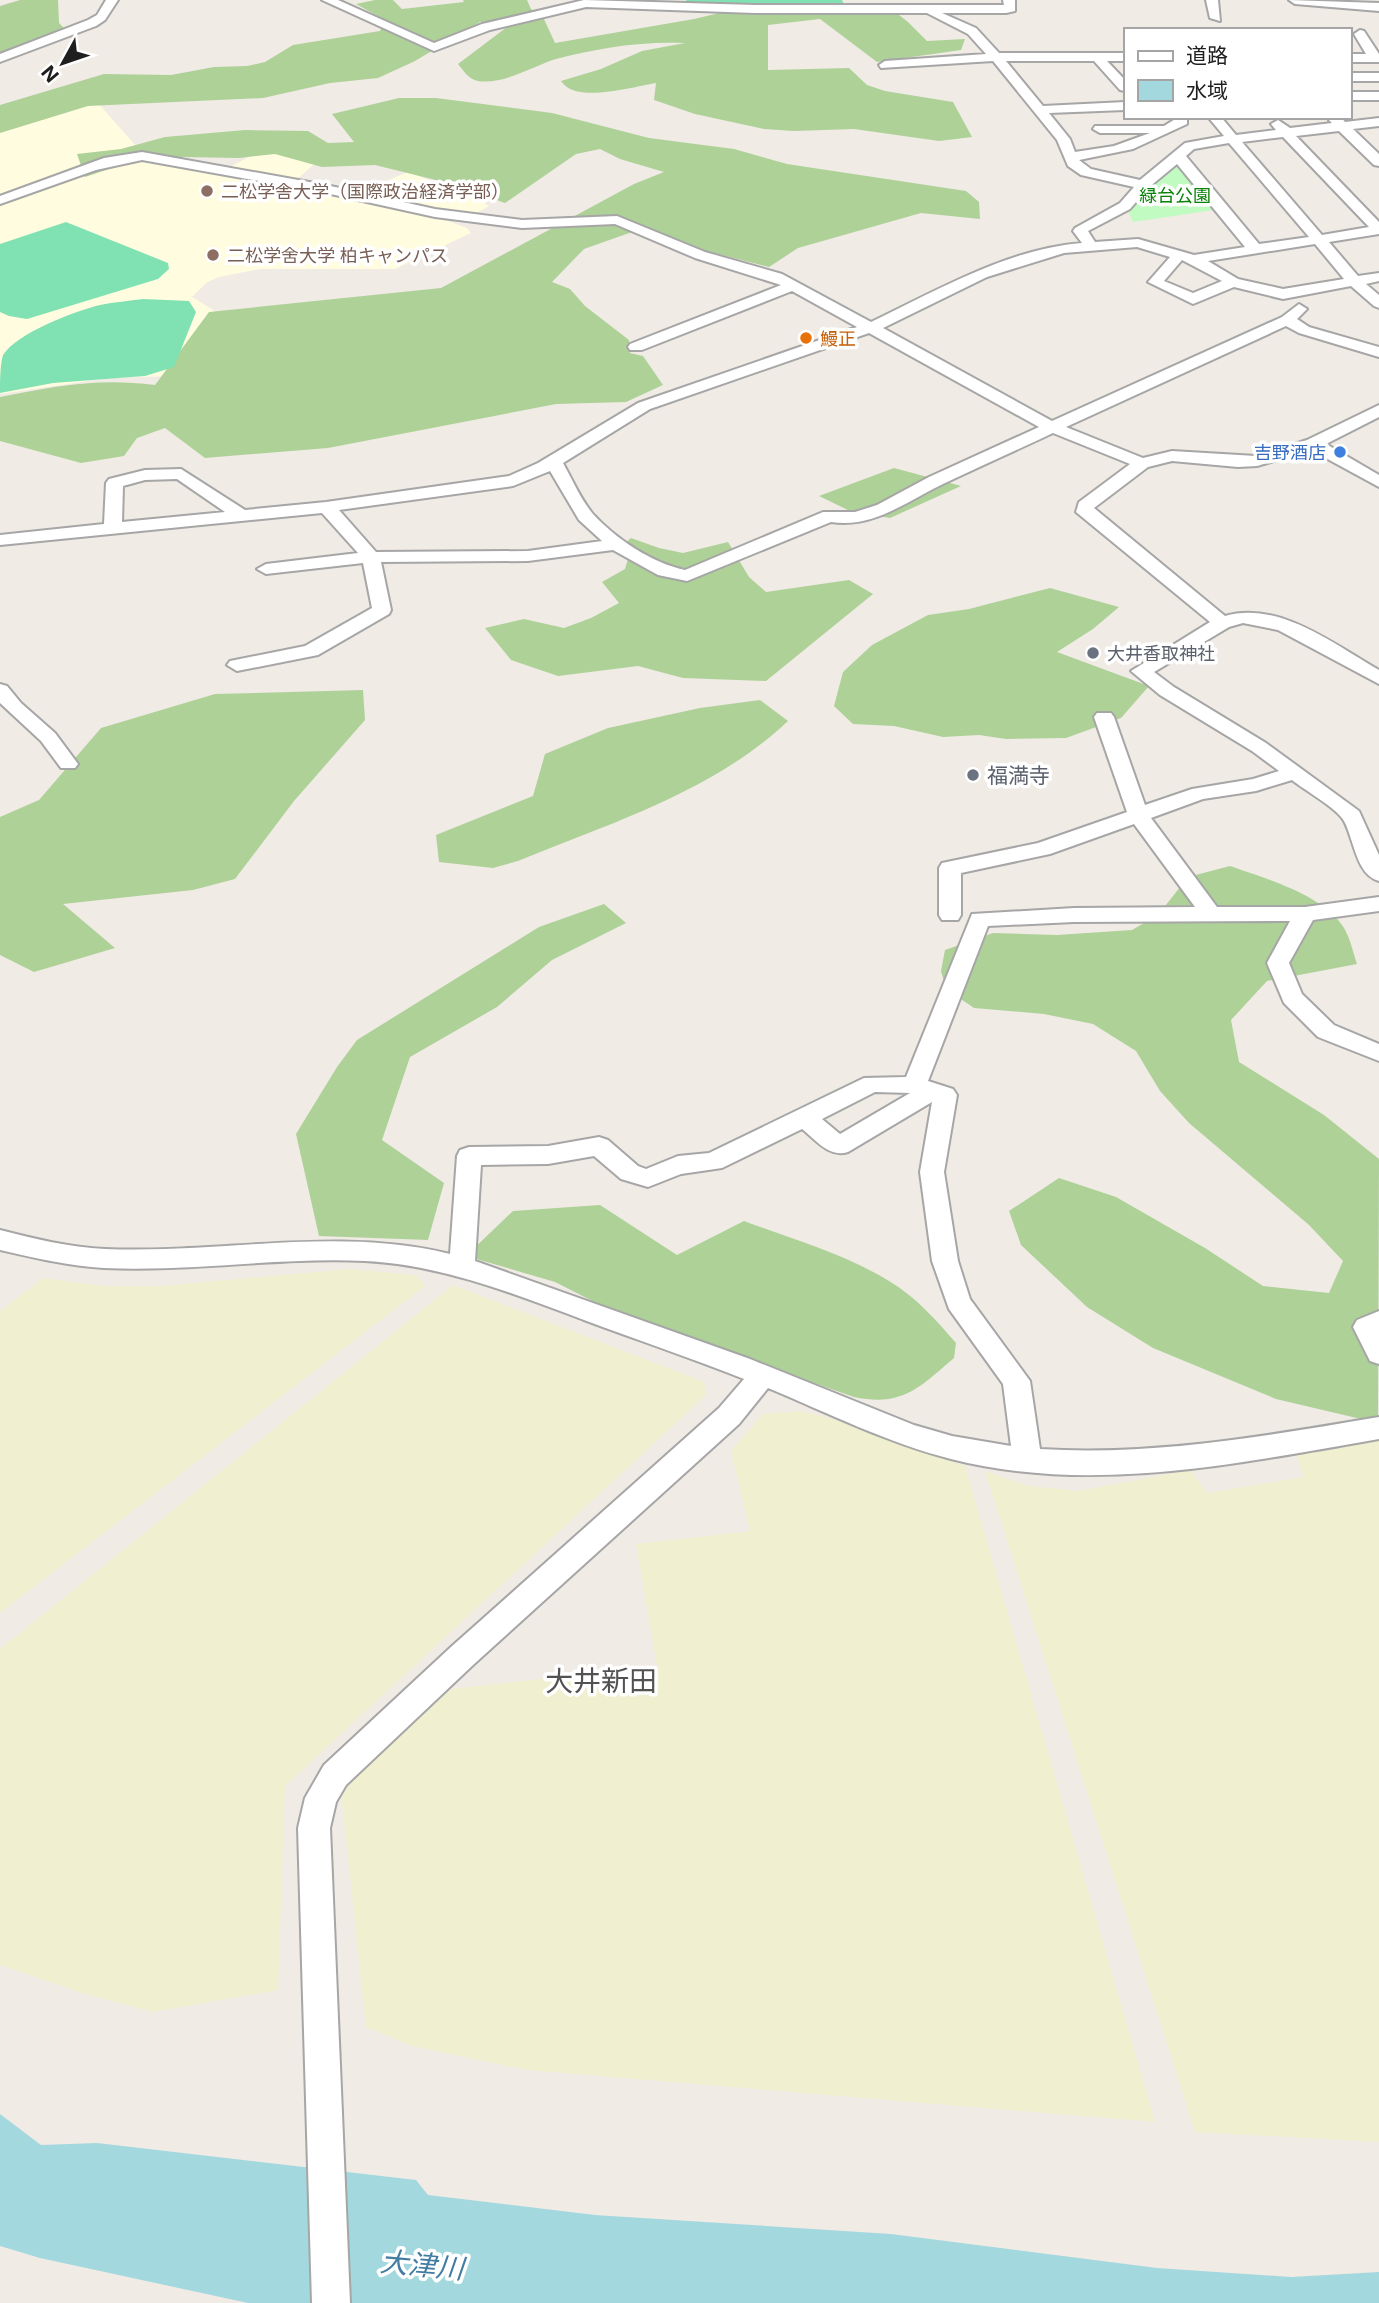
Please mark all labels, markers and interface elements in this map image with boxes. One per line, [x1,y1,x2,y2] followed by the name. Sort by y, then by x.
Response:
[28,28,98,98] north arrow
[1124,28,1351,119] legend
[1186,43,1228,68] text: 道路
[37,61,64,87] text: N
[1186,78,1228,103] text: 水域
[221,181,509,202] place label: 二松学舎大学（国際政治経済学部）
[199,183,215,199] marker: 二松学舎大学（国際政治経済学部）
[1139,185,1211,206] park label: 緑台公園
[227,245,448,266] place label: 二松学舍大学 柏キャンパス
[205,247,221,263] marker: 二松学舍大学 柏キャンパス
[820,328,856,349] place label: 鰻正
[798,330,814,346] marker: 鰻正
[1254,442,1326,463] place label: 吉野酒店
[1332,444,1348,460] marker: 吉野酒店
[1107,643,1215,664] place label: 大井香取神社
[1085,645,1101,661] marker: 大井香取神社
[987,763,1050,788] place label: 福満寺
[965,767,981,783] marker: 福満寺
[545,1664,657,1698] district label: 大井新田
[379,2244,468,2286] water label: 大津川

